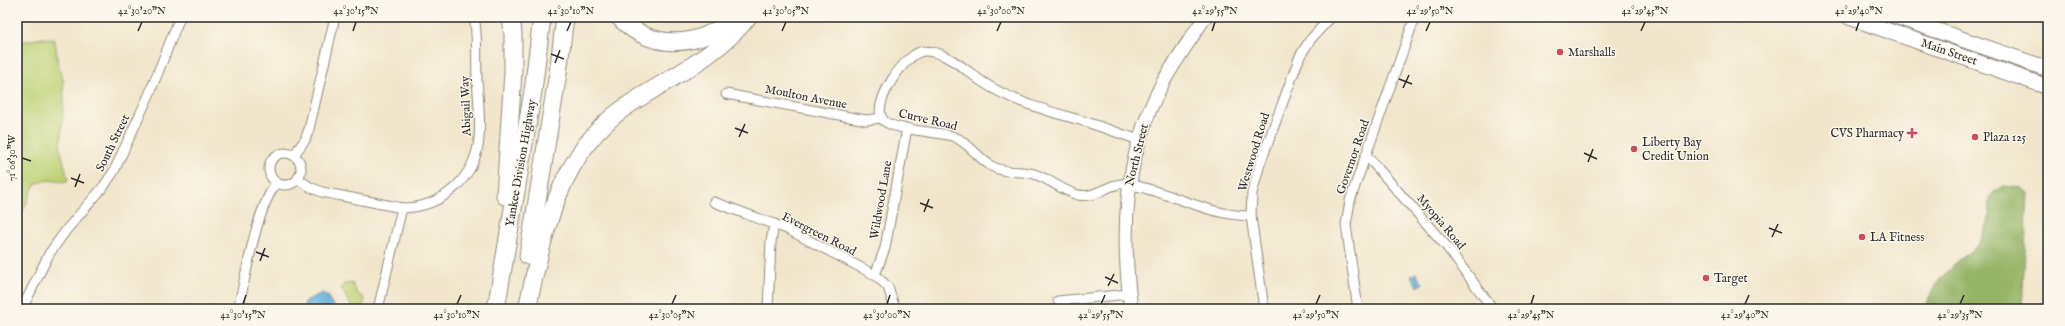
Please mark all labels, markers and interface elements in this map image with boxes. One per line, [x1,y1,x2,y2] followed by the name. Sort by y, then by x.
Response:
[118,5,166,18] text: 42°30'20"N
[333,5,379,18] text: 42°30'15"N
[548,5,595,18] text: 42°30'10"N
[763,5,810,18] text: 42°30'05"N
[977,5,1025,18] text: 42°30'00"N
[1192,5,1238,18] text: 42°29'55"N
[1407,5,1454,18] text: 42°29'50"N
[1622,5,1669,18] text: 42°29'45"N
[1835,5,1883,18] text: 42°29'40"N
[1919,35,1979,69] street label: Main Street
[1568,45,1615,60] place label: Marshalls
[1555,47,1565,57] marker: Marshalls
[457,76,475,137] street label: Abigail Way
[764,82,849,112] street label: Moulton Avenue
[502,98,540,228] street label: Yankee Division Highway
[897,106,959,134] street label: Curve Road
[1235,110,1273,193] street label: Westwood Road
[93,112,133,174] street label: South Street
[1333,117,1373,196] street label: Governor Road
[1122,122,1152,188] street label: North Street
[1830,126,1904,141] place label: CVS Pharmacy
[1907,128,1917,138] marker: CVS Pharmacy
[1983,130,2027,145] place label: Plaza 125
[1970,132,1980,142] marker: Plaza 125
[6,134,19,181] text: 71°06'30"W
[1642,135,1710,164] place label: Liberty Bay Credit Union
[1629,144,1639,154] marker: Liberty Bay Credit Union
[867,159,895,240] street label: Wildwood Lane
[1413,191,1469,254] street label: Myopia Road
[779,209,859,259] street label: Evergreen Road
[1870,230,1925,245] place label: LA Fitness
[1857,232,1867,242] marker: LA Fitness
[1714,271,1748,286] place label: Target
[1701,273,1711,283] marker: Target
[220,309,266,322] text: 42°30'15"N
[434,309,481,322] text: 42°30'10"N
[649,309,696,322] text: 42°30'05"N
[863,309,911,322] text: 42°30'00"N
[1078,309,1124,322] text: 42°29'55"N
[1293,309,1340,322] text: 42°29'50"N
[1508,309,1555,322] text: 42°29'45"N
[1721,309,1769,322] text: 42°29'40"N
[1937,309,1983,322] text: 42°29'35"N

